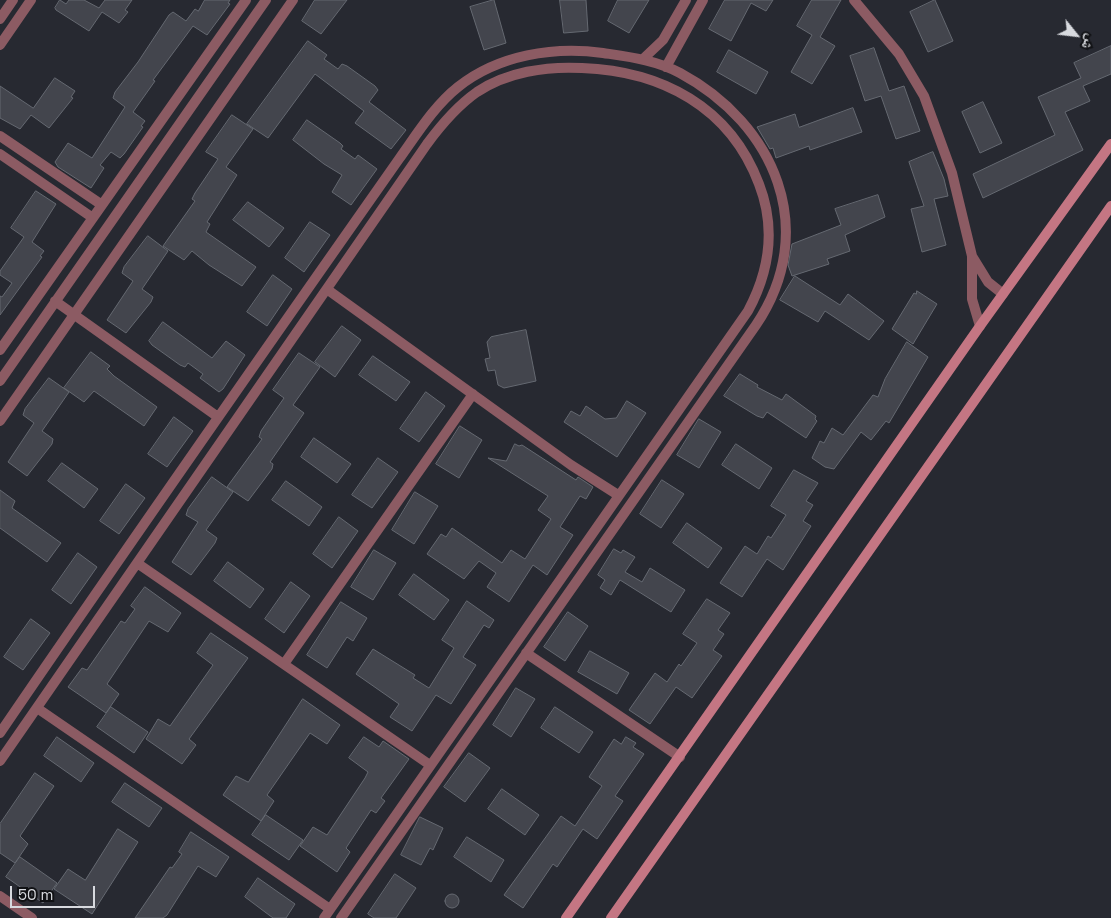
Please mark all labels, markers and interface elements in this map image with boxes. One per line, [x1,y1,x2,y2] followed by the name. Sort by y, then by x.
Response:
[1051,10,1101,60] north arrow
[1078,31,1101,53] text: ش
[12,876,98,908] scale bar
[18,885,53,904] text: 50 m

